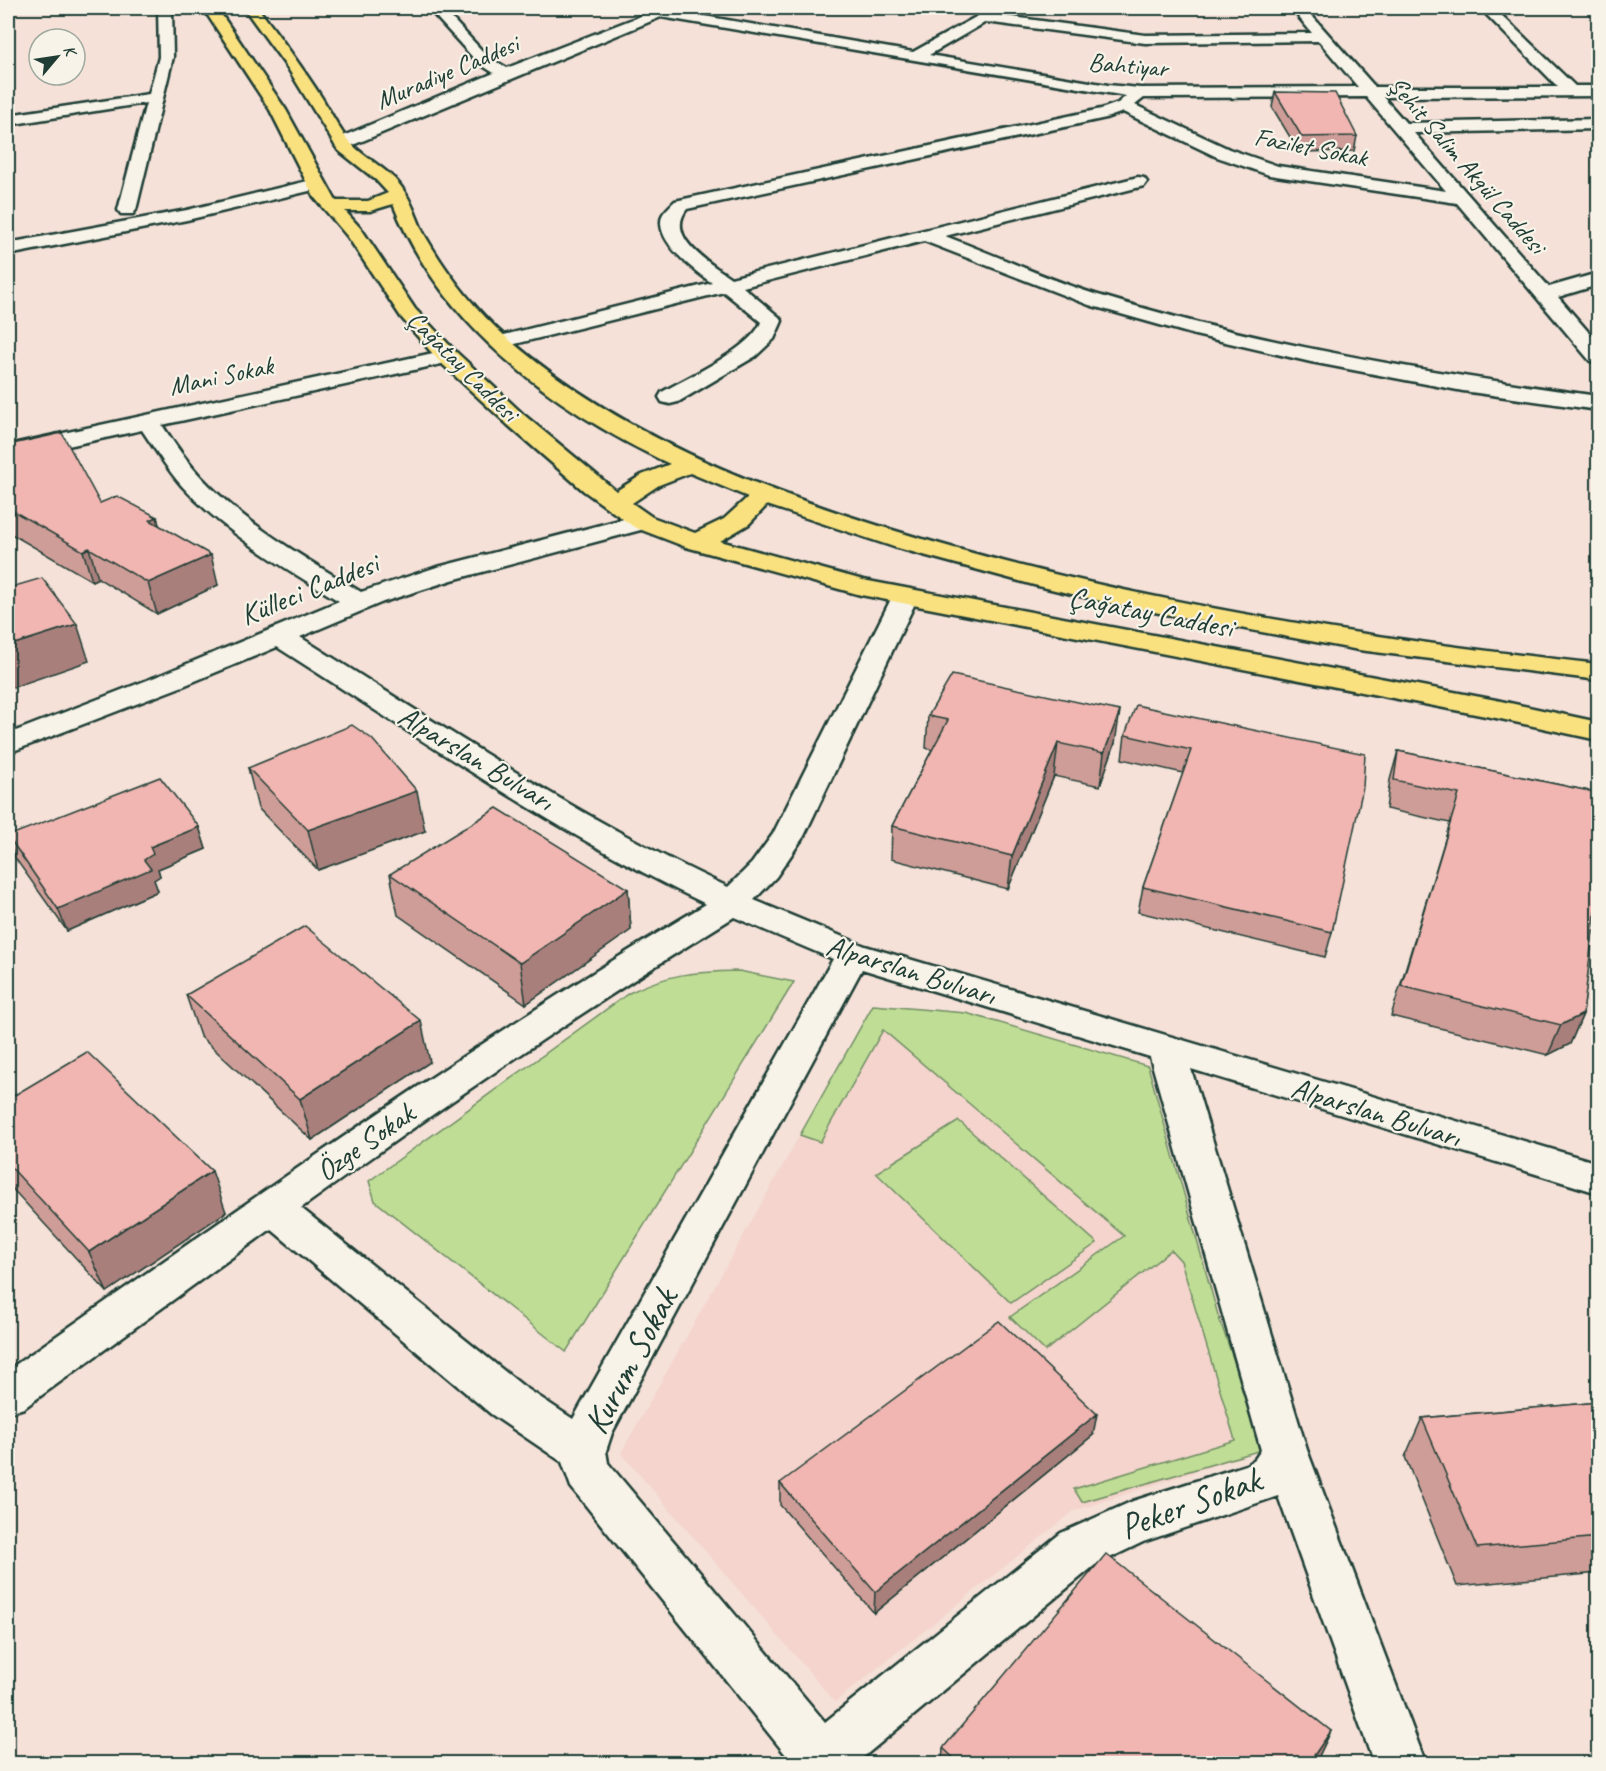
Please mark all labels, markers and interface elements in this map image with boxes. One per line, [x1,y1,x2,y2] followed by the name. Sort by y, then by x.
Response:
[371,26,526,117] street label: Muradiye Caddesi
[27,27,87,87] north arrow
[59,42,82,62] text: K
[1087,45,1172,85] street label: Bahtiyar
[1381,69,1555,263] street label: Şehit Salim Akgül Caddesi
[1252,120,1372,174] street label: Fazilet Sokak
[400,303,528,431] street label: Çağatay Caddesi
[166,348,278,403] street label: Mani Sokak
[234,543,387,634] street label: Külleci Caddesi
[1066,577,1240,647] street label: Çağatay Caddesi
[391,697,562,820] street label: Alparslan Bulvarı
[822,926,1001,1014] street label: Alparslan Bulvarı
[1287,1068,1466,1156] street label: Alparslan Bulvarı
[308,1093,423,1190] street label: Özge Sokak
[573,1278,689,1442] street label: Kurum Sokak
[1113,1455,1269,1550] street label: Peker Sokak

